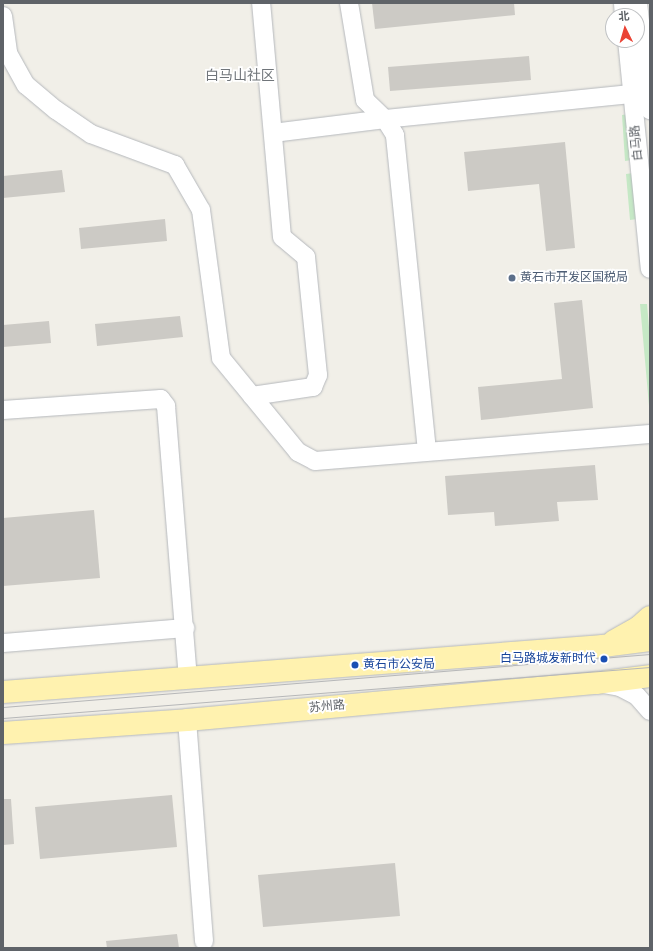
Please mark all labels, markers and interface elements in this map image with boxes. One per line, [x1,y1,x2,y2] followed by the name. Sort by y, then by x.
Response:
[605,8,645,48] north arrow
[618,10,630,23] text: 北
[205,67,275,83] district label: 白马山社区
[628,124,646,162] street label: 白马路
[520,271,628,285] place label: 黄石市开发区国税局
[507,273,517,283] marker: 黄石市开发区国税局
[500,652,596,666] place label: 白马路城发新时代
[599,654,609,664] marker: 白马路城发新时代
[363,658,435,672] place label: 黄石市公安局
[350,660,360,670] marker: 黄石市公安局
[308,698,346,716] street label: 苏州路

